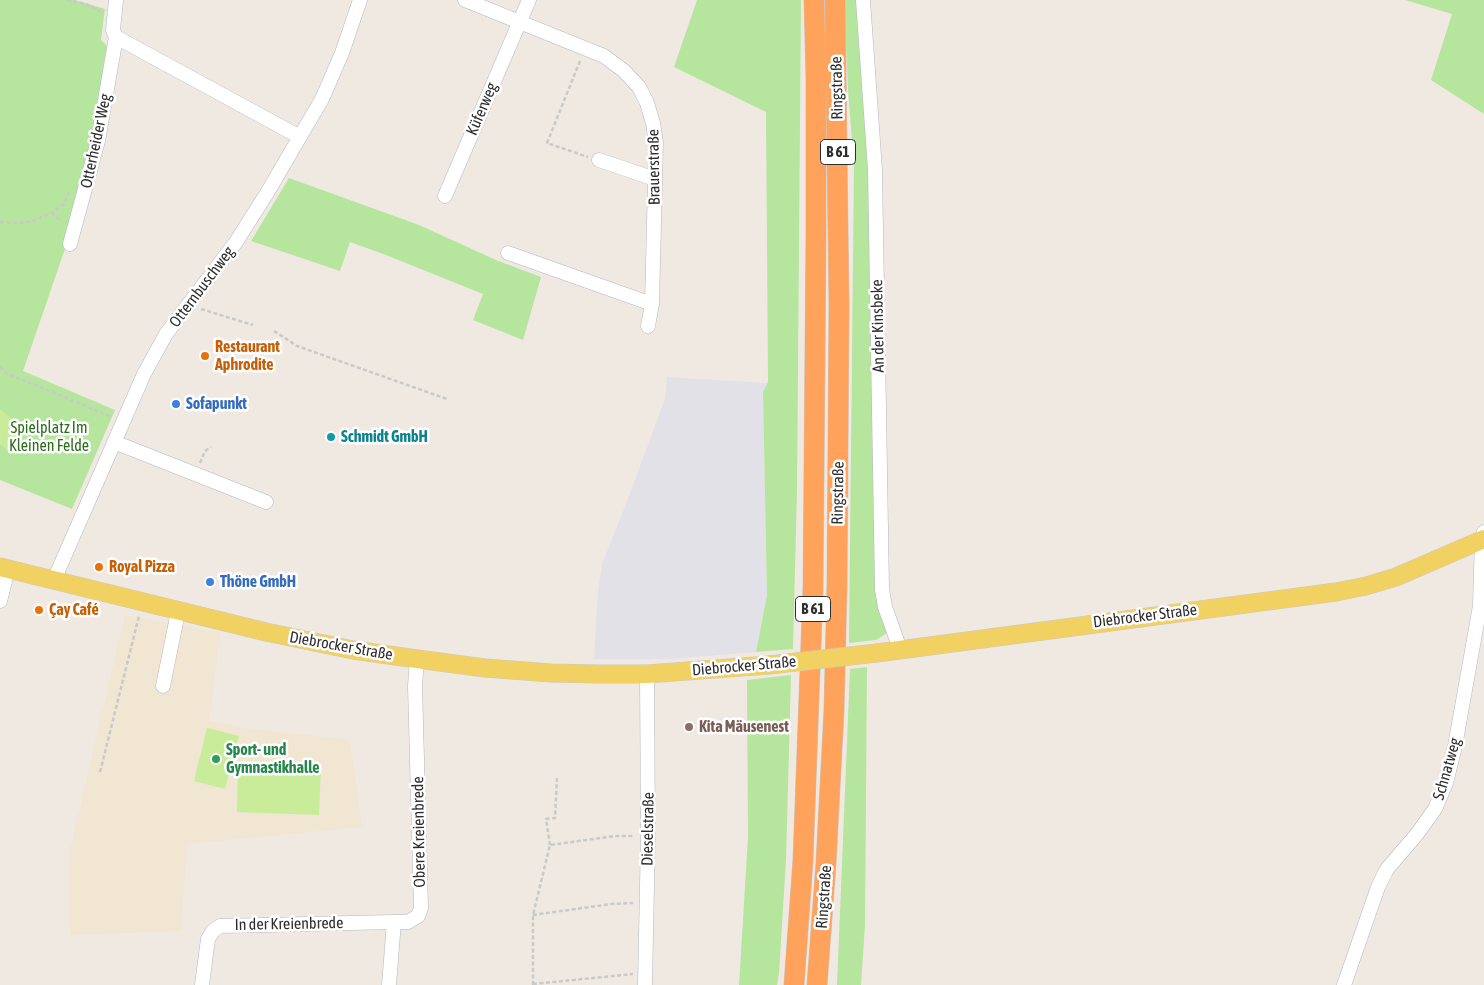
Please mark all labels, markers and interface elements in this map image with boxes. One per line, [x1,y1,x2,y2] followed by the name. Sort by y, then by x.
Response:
[827,56,847,120] street label: Ringstraße
[462,80,502,138] street label: Küferweg
[77,92,115,190] street label: Otterheider Weg
[644,129,664,205] street label: Brauerstraße
[820,140,856,164] road number: B 61
[165,243,239,331] street label: Otternbuschweg
[868,279,888,373] street label: An der Kinsbeke
[215,337,280,375] place label: Restaurant Aphrodite
[199,350,211,362] marker: Restaurant Aphrodite
[186,394,247,414] place label: Sofapunkt
[170,398,182,410] marker: Sofapunkt
[9,418,89,456] park label: Spielplatz Im Kleinen Felde
[341,427,428,447] place label: Schmidt GmbH
[325,431,337,443] marker: Schmidt GmbH
[828,461,848,525] street label: Ringstraße
[109,557,175,577] place label: Royal Pizza
[93,561,105,573] marker: Royal Pizza
[220,572,296,592] place label: Thöne GmbH
[204,576,216,588] marker: Thöne GmbH
[796,596,830,622] road number: B 61
[49,600,99,620] place label: Çay Café
[1092,600,1198,632] street label: Diebrocker Straße
[33,604,45,616] marker: Çay Café
[288,627,394,665] street label: Diebrocker Straße
[691,652,797,680] street label: Diebrocker Straße
[699,717,789,737] place label: Kita Mäusenest
[683,721,695,733] marker: Kita Mäusenest
[1429,736,1465,802] street label: Schnatweg
[226,740,320,778] place label: Sport- und Gymnastikhalle
[210,753,222,765] marker: Sport- und Gymnastikhalle
[408,776,430,888] street label: Obere Kreienbrede
[638,792,658,866] street label: Dieselstraße
[812,865,836,929] street label: Ringstraße
[235,913,343,935] street label: In der Kreienbrede

